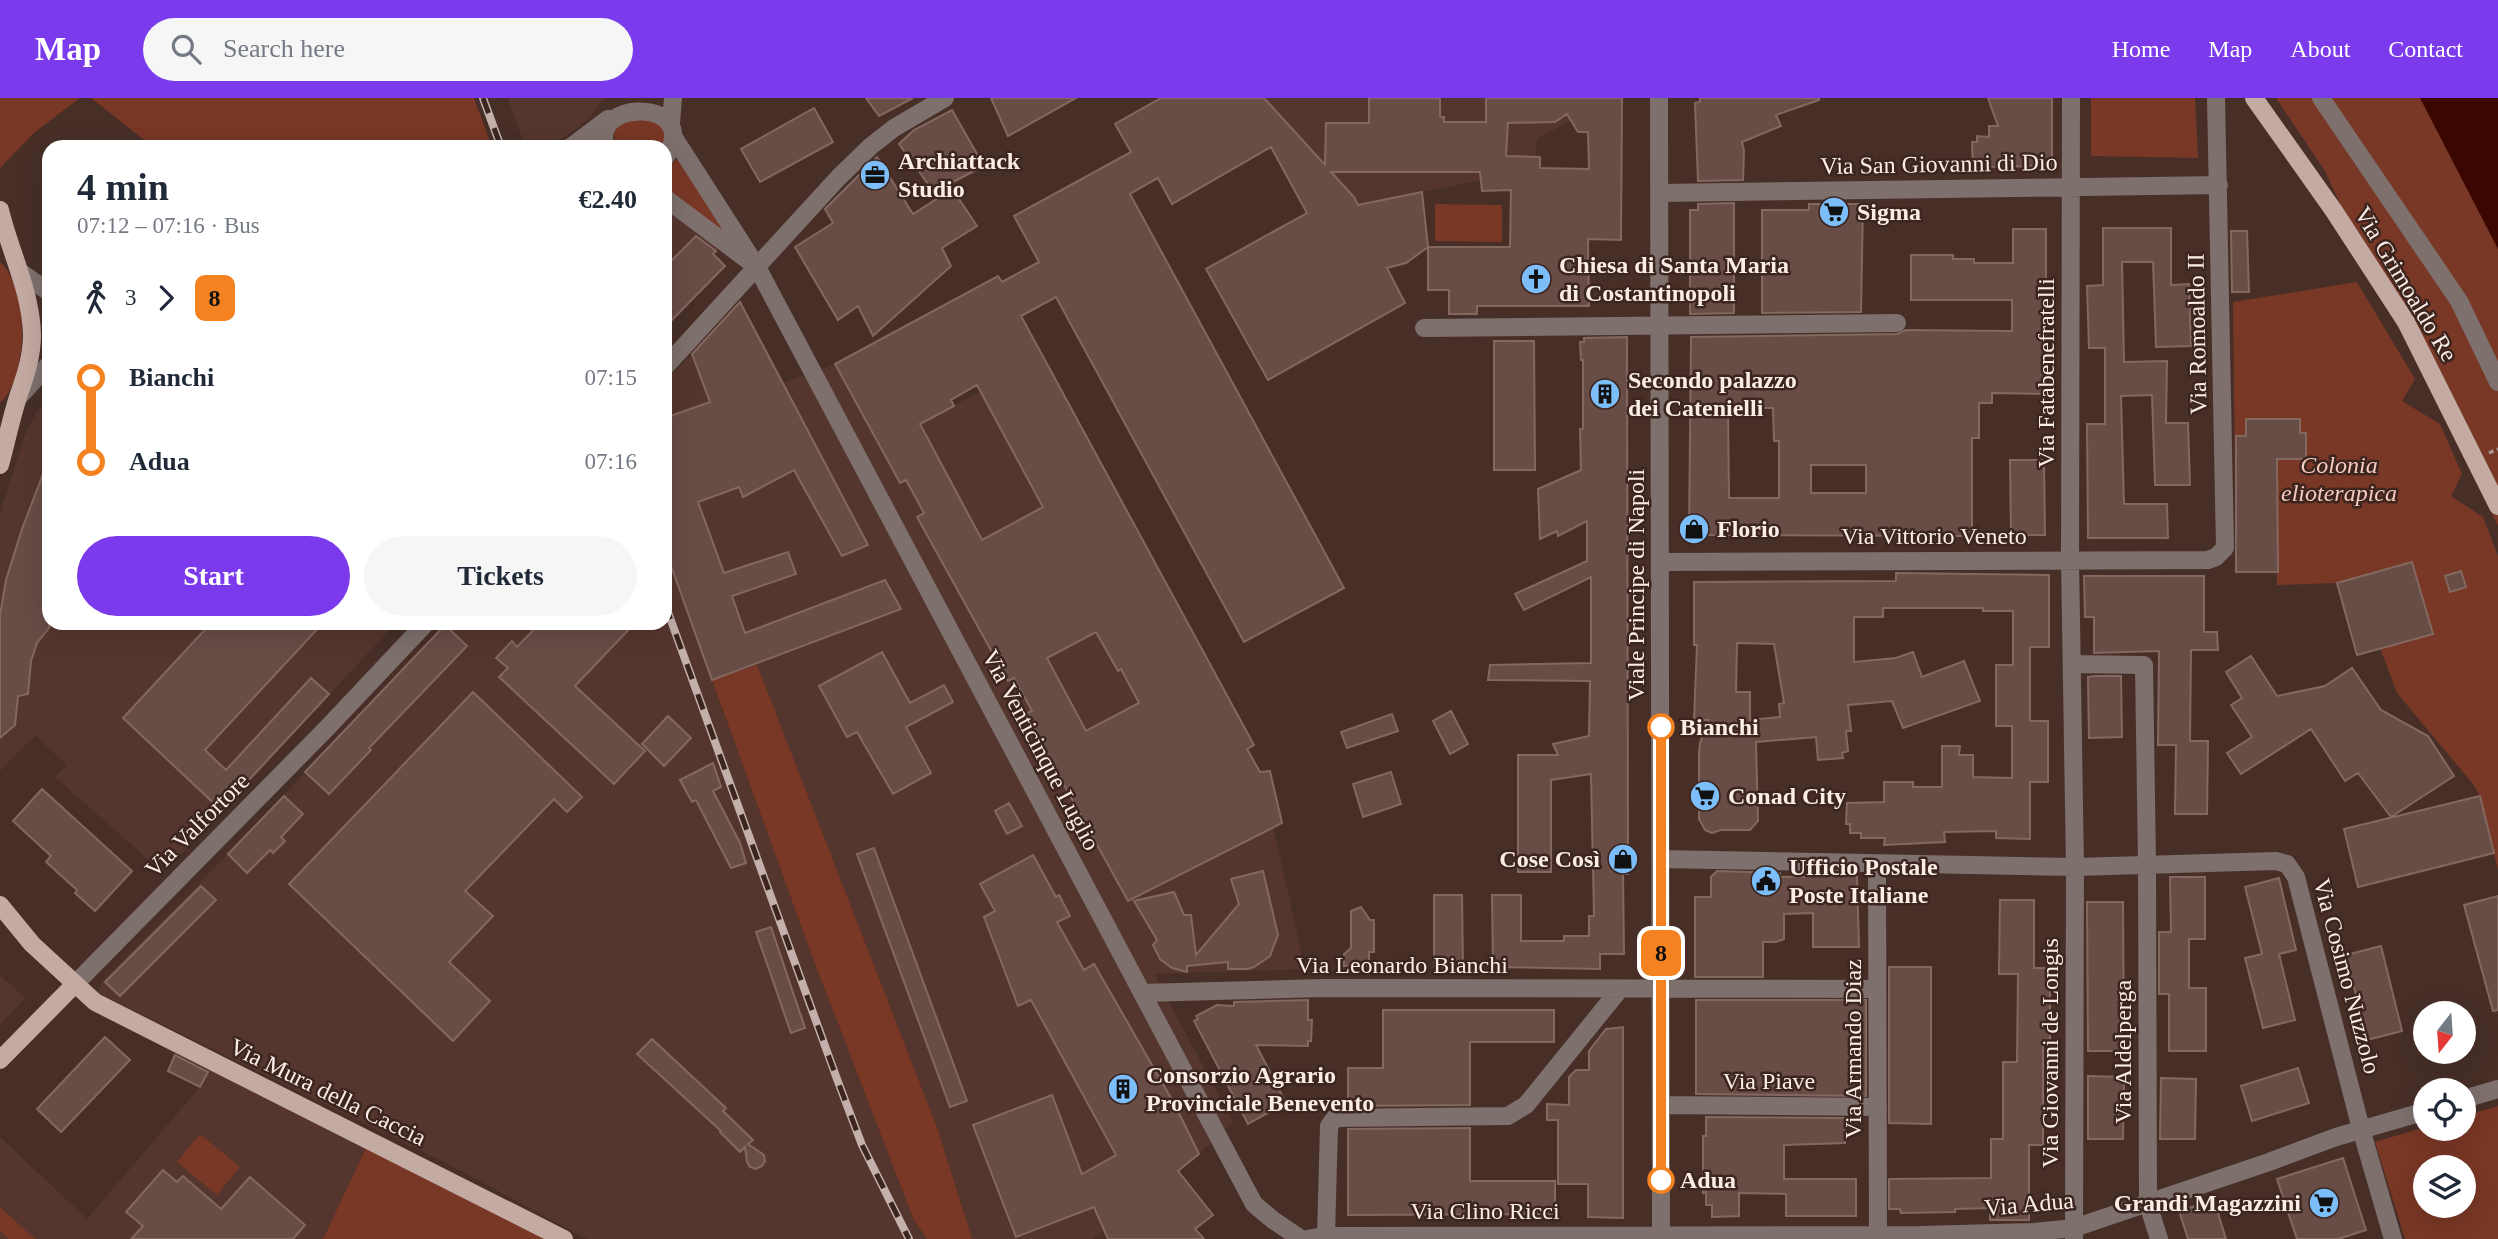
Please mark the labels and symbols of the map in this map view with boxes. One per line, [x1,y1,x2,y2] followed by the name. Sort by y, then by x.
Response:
[898,148,1021,202] place label: Archiattack Studio
[1820,149,2058,179] street label: Via San Giovanni di Dio
[858,158,892,192] office icon: Archiattack Studio
[1817,195,1851,229] supermarket icon: Sigma
[1857,199,1921,225] place label: Sigma
[2350,202,2462,366] street label: Via Grimoaldo Re
[1559,252,1789,306] place label: Chiesa di Santa Maria di Costantinopoli
[2183,253,2211,415] street label: Via Romoaldo II
[1519,262,1553,296] church icon: Chiesa di Santa Maria di Costantinopoli
[2033,278,2059,468] street label: Via Fatabenefratelli
[1628,367,1797,421] place label: Secondo palazzo dei Catenielli
[1588,377,1622,411] building icon: Secondo palazzo dei Catenielli
[2281,452,2397,506] park label: Colonia elioterapica
[1623,468,1649,701] street label: Viale Principe di Napoli
[1677,512,1711,546] shop icon: Florio
[1717,516,1780,542] place label: Florio
[1841,523,2027,549] street label: Via Vittorio Veneto
[977,645,1105,855] street label: Via Venticinque Luglio
[1648,714,1674,740] marker: Bianchi
[1680,714,1759,740] place label: Bianchi
[140,768,254,882] street label: Via Valfortore
[1688,779,1722,813] supermarket icon: Conad City
[1728,783,1846,809] place label: Conad City
[1606,842,1640,876] shop icon: Cose Così
[1499,846,1600,872] place label: Cose Così
[1789,854,1938,908] place label: Ufficio Postale Poste Italiane
[1749,864,1783,898] public building icon: Ufficio Postale Poste Italiane
[2308,875,2386,1077] street label: Via Cosimo Nuzzolo
[1638,930,1684,976] line badge: 8
[2037,938,2063,1168] street label: Via Giovanni de Longis
[1296,952,1508,978] street label: Via Leonardo Bianchi
[1840,959,1866,1139] street label: Via Armando Diaz
[2110,980,2136,1124] street label: Via Aldelperga
[2413,1001,2476,1064] north arrow
[226,1033,431,1151] street label: Via Mura della Caccia
[1146,1062,1374,1116] place label: Consorzio Agrario Provinciale Benevento
[1723,1068,1815,1094] street label: Via Piave
[1106,1072,1140,1106] building icon: Consorzio Agrario Provinciale Benevento
[1648,1167,1674,1193] marker: Adua
[1680,1167,1736,1193] place label: Adua
[2307,1186,2341,1220] supermarket icon: Grandi Magazzini
[1983,1187,2075,1221] street label: Via Adua
[2114,1190,2301,1216] place label: Grandi Magazzini
[1410,1198,1560,1224] street label: Via Clino Ricci

